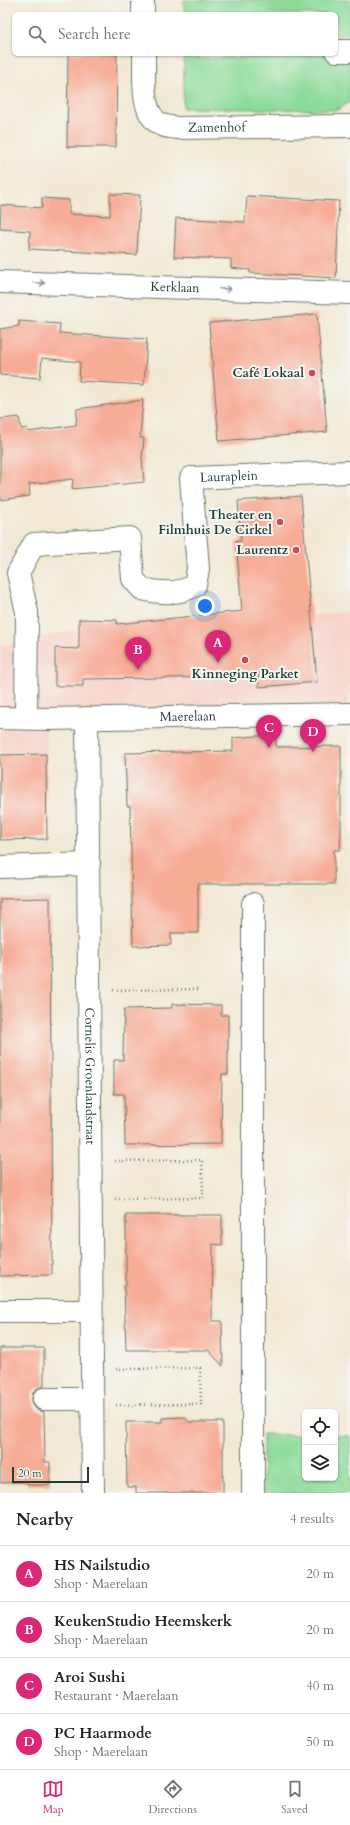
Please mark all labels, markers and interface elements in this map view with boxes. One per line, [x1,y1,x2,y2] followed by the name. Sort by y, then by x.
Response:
[12,12,338,56] search box
[26,23,48,45] icon: search
[58,24,131,44] text: Search here
[188,118,247,137] street label: Zamenhof
[150,278,200,297] street label: Kerklaan
[32,279,45,287] one-way arrow
[218,285,231,293] one-way arrow
[232,364,304,382] place label: Café Lokaal
[307,368,317,378] marker: Café Lokaal
[200,466,259,487] street label: Lauraplein
[158,506,273,539] place label: Theater en Filmhuis De Cirkel
[275,517,285,527] marker: Theater en Filmhuis De Cirkel
[236,541,289,559] place label: Laurentz
[291,545,301,555] marker: Laurentz
[195,596,215,616] your location
[205,630,231,663] pin: A
[125,637,151,670] pin: B
[240,655,250,665] marker: Kinneging Parket
[192,665,299,683] place label: Kinneging Parket
[160,707,217,726] street label: Maerelaan
[256,715,282,748] pin: C
[300,719,326,752] pin: D
[80,1007,99,1145] street label: Cornelis Groenlandstraat
[302,1409,338,1481] map controls
[302,1409,338,1445] button: locate
[302,1445,338,1481] button: layers
[12,1465,89,1484] scale bar
[18,1466,42,1481] text: 20 m
[16,1508,73,1531] text: Nearby
[290,1510,334,1528] text: 4 results
[54,1555,150,1575] text: HS Nailstudio
[24,1565,34,1583] text: A
[306,1565,334,1583] text: 20 m
[54,1575,148,1593] text: Shop · Maerelaan
[54,1611,232,1631] text: KeukenStudio Heemskerk
[24,1621,34,1639] text: B
[306,1621,334,1639] text: 20 m
[54,1631,148,1649] text: Shop · Maerelaan
[54,1667,125,1687] text: Aroi Sushi
[24,1677,34,1695] text: C
[306,1677,334,1695] text: 40 m
[54,1687,179,1705] text: Restaurant · Maerelaan
[54,1723,152,1743] text: PC Haarmode
[23,1733,35,1751] text: D
[306,1733,334,1751] text: 50 m
[54,1743,148,1761] text: Shop · Maerelaan
[42,1778,64,1817] tab: Map
[148,1778,197,1817] tab: Directions
[281,1778,308,1817] tab: Saved

